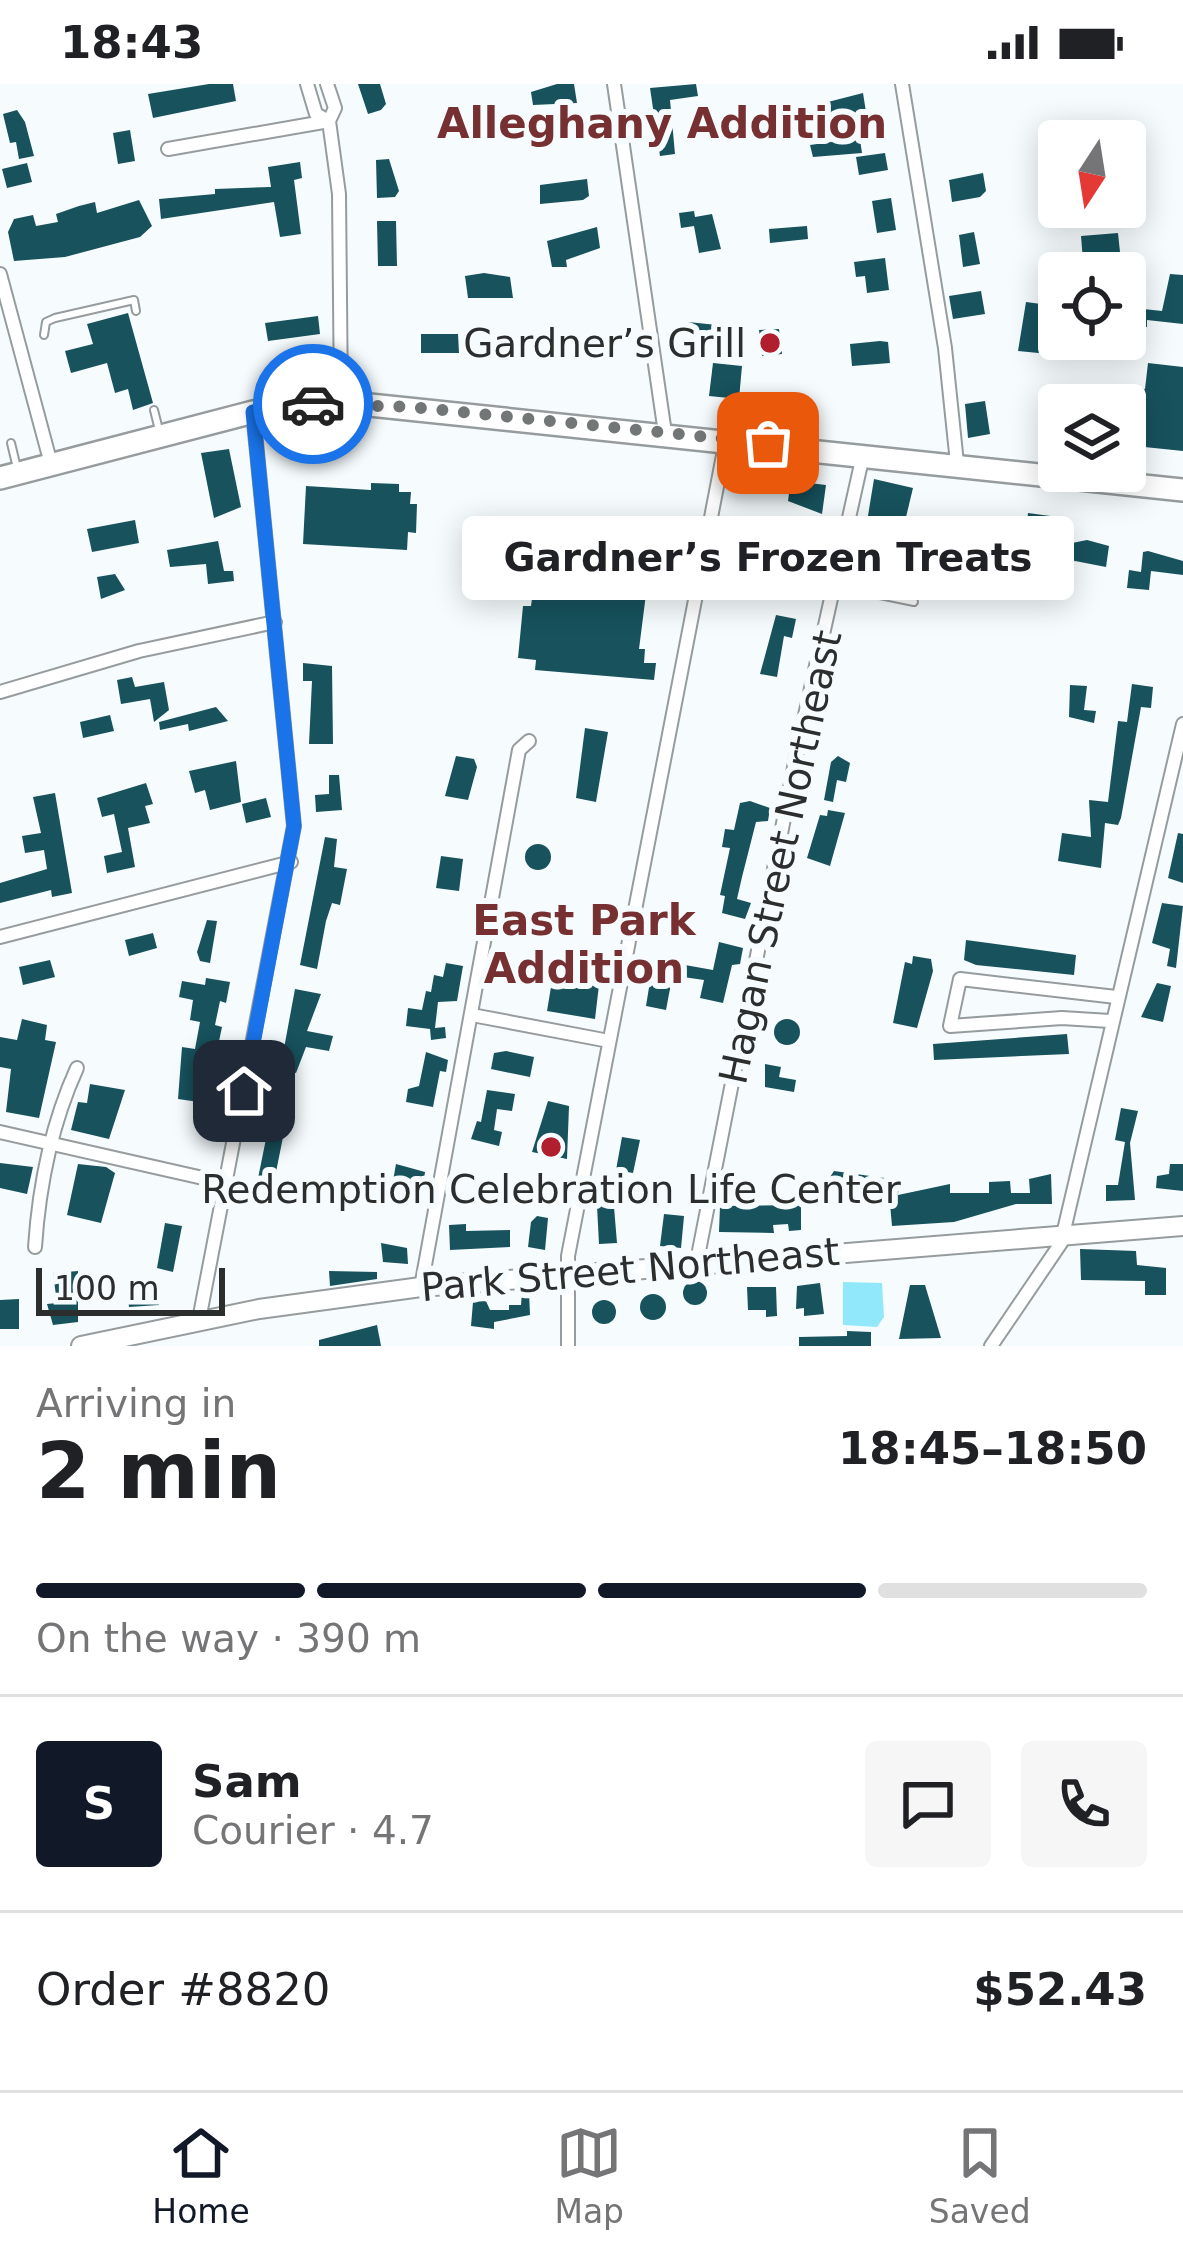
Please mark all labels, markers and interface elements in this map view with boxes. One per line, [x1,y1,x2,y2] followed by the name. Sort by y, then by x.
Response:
[60,16,203,69] text: 18:43
[437,99,887,148] district label: Alleghany Addition
[1038,120,1146,228] north arrow
[1038,120,1146,492] map controls
[1038,252,1146,360] button: locate
[463,321,746,366] place label: Gardner’s Grill
[757,330,783,356] marker: Gardner’s Grill
[253,344,373,464] courier
[280,371,346,437] icon: car
[1038,384,1146,492] button: layers
[717,392,819,494] pin
[735,410,801,476] icon: bag
[462,515,1074,599] callout: Gardner’s Frozen Treats
[503,535,1033,580] text: Gardner’s Frozen Treats
[710,626,851,1088] street label: Hagan Street Northeast
[472,896,697,993] district label: East Park Addition
[193,1040,295,1142] pin
[211,1058,277,1124] icon: home
[538,1134,564,1160] marker: Redemption Celebration Life Center
[201,1167,902,1212] place label: Redemption Celebration Life Center
[419,1229,841,1310] street label: Park Street Northeast
[36,1262,225,1315] scale bar
[54,1269,160,1308] text: 100 m
[36,1381,236,1426] text: Arriving in
[838,1422,1147,1475] text: 18:45–18:50
[36,1426,281,1516] text: 2 min
[36,1616,421,1661] text: On the way · 390 m
[865,1741,991,1867] button: chat
[1021,1741,1147,1867] button: phone
[192,1755,302,1808] text: Sam
[83,1777,115,1830] text: S
[192,1808,434,1853] text: Courier · 4.7
[36,1963,330,2016] text: Order #8820
[973,1963,1147,2016] text: $52.43
[152,2120,250,2231] tab: Home
[554,2120,624,2231] tab: Map
[929,2120,1031,2231] tab: Saved

